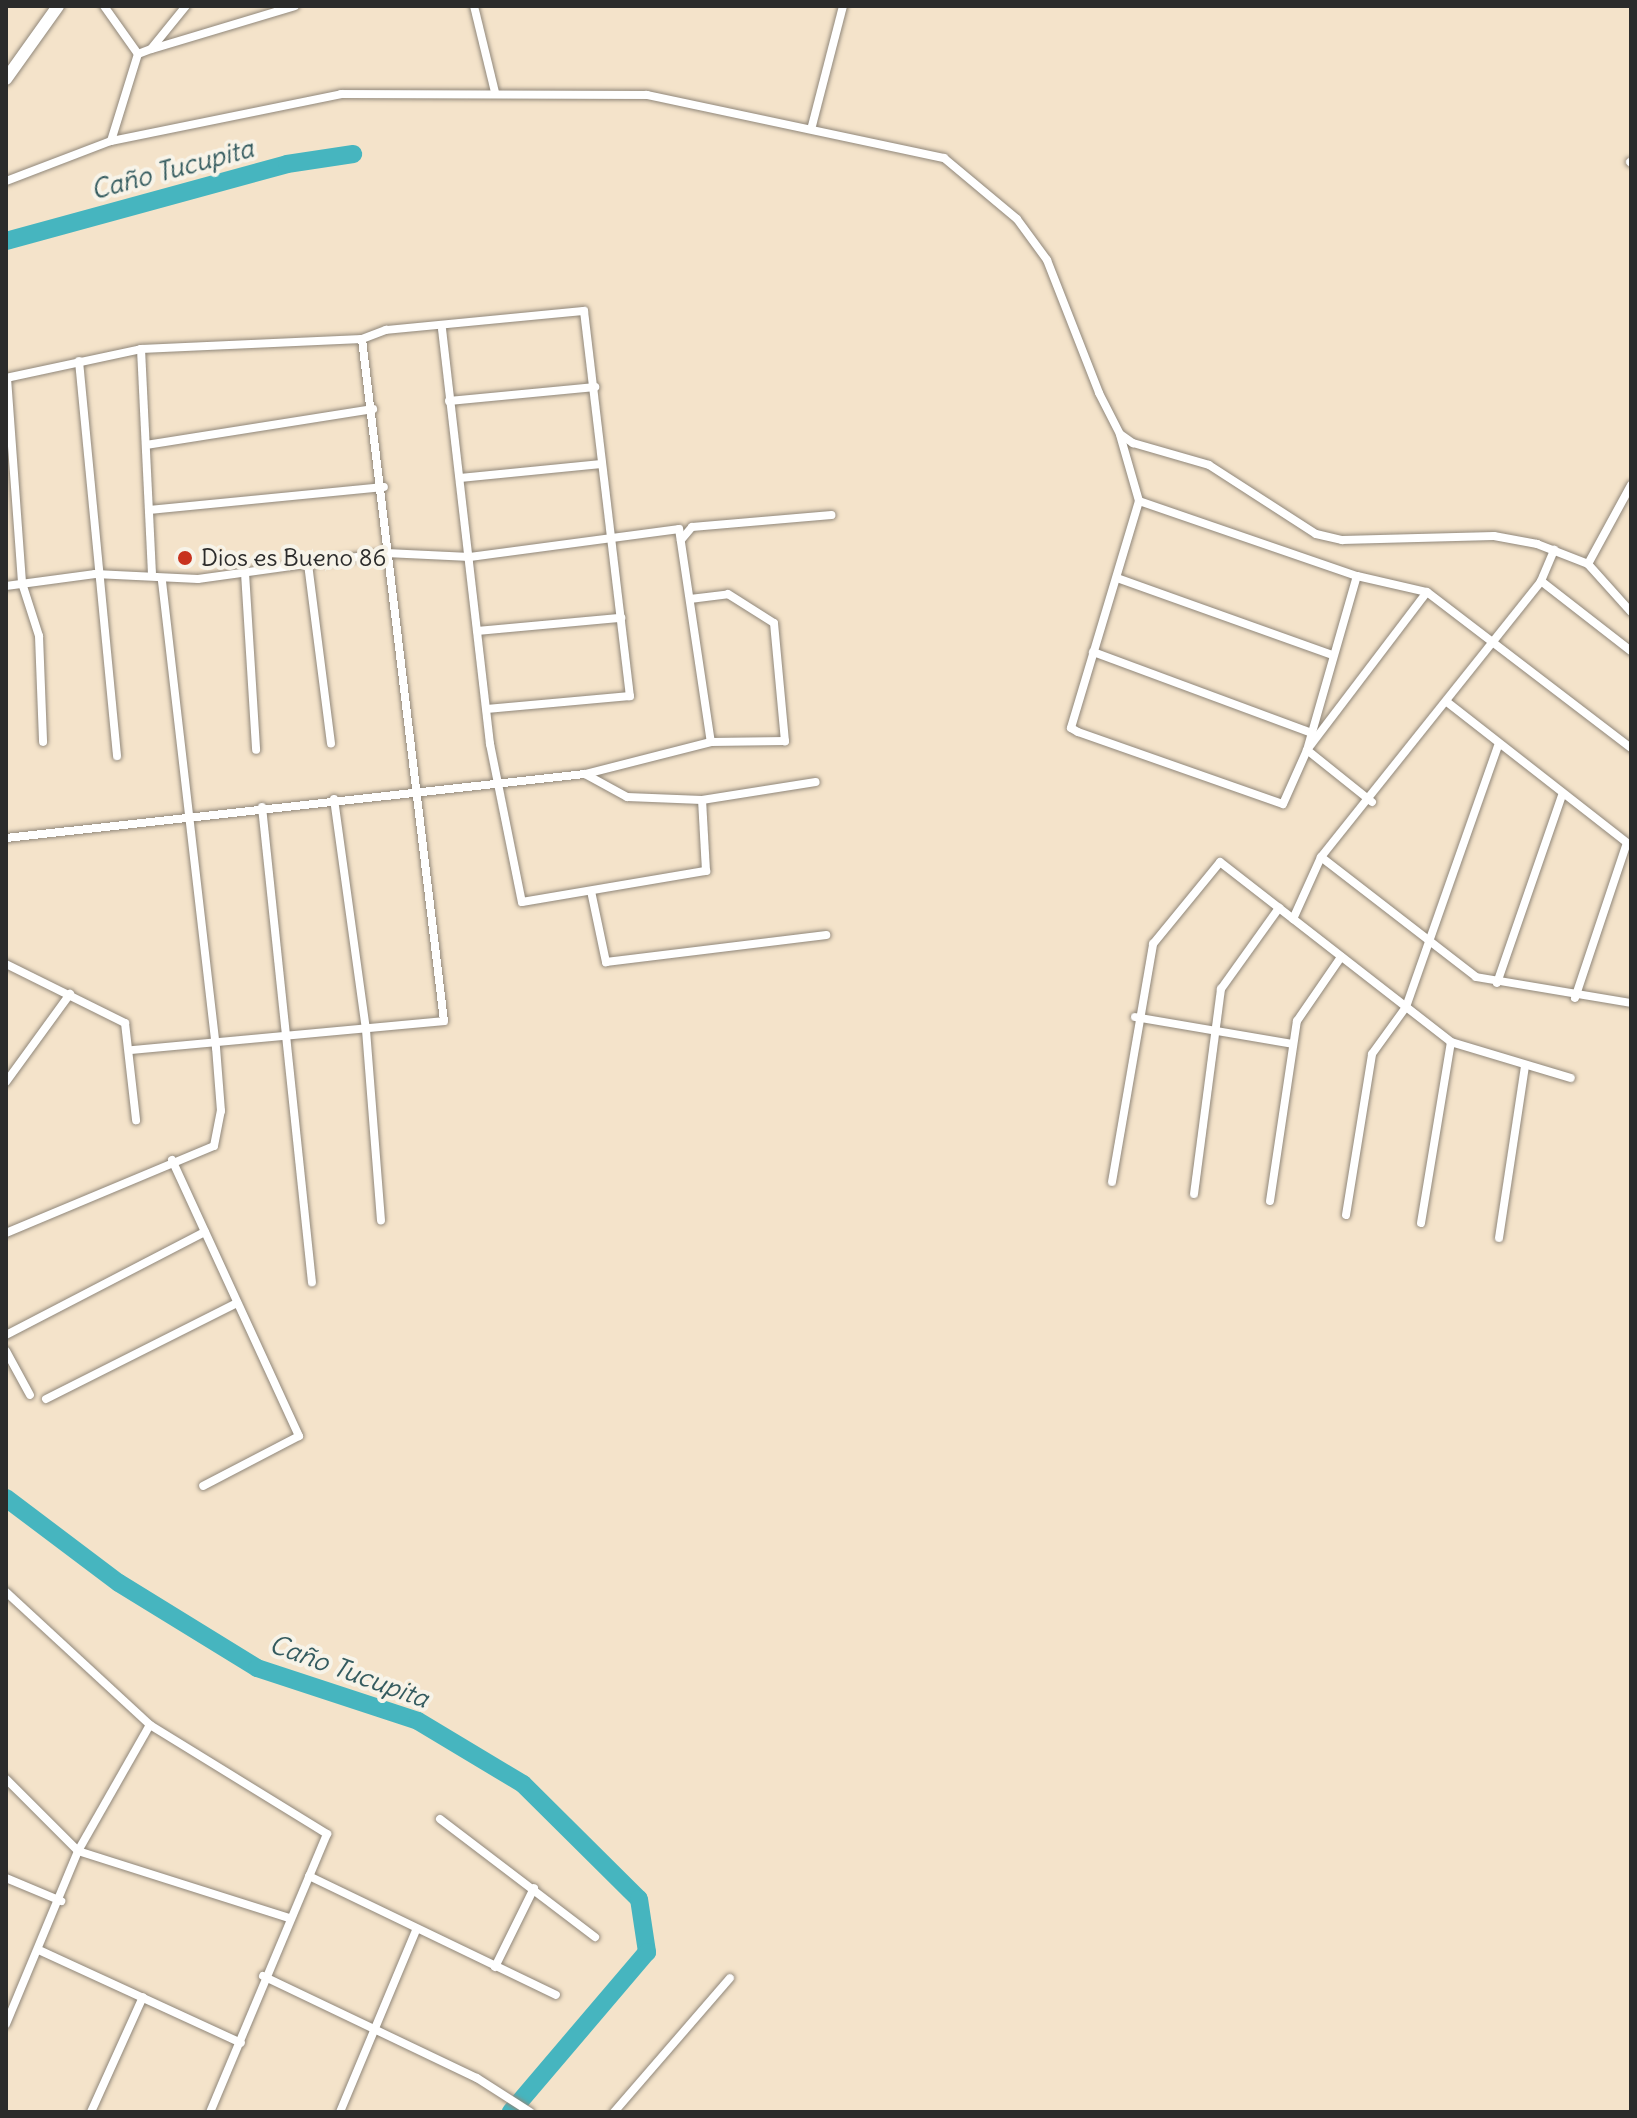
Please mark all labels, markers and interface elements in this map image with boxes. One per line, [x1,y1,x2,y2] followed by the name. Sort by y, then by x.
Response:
[87,132,257,206] water label: Caño Tucupita
[201,544,386,572] place label: Dios es Bueno 86
[176,549,194,567] marker: Dios es Bueno 86
[265,1628,433,1714] water label: Caño Tucupita

